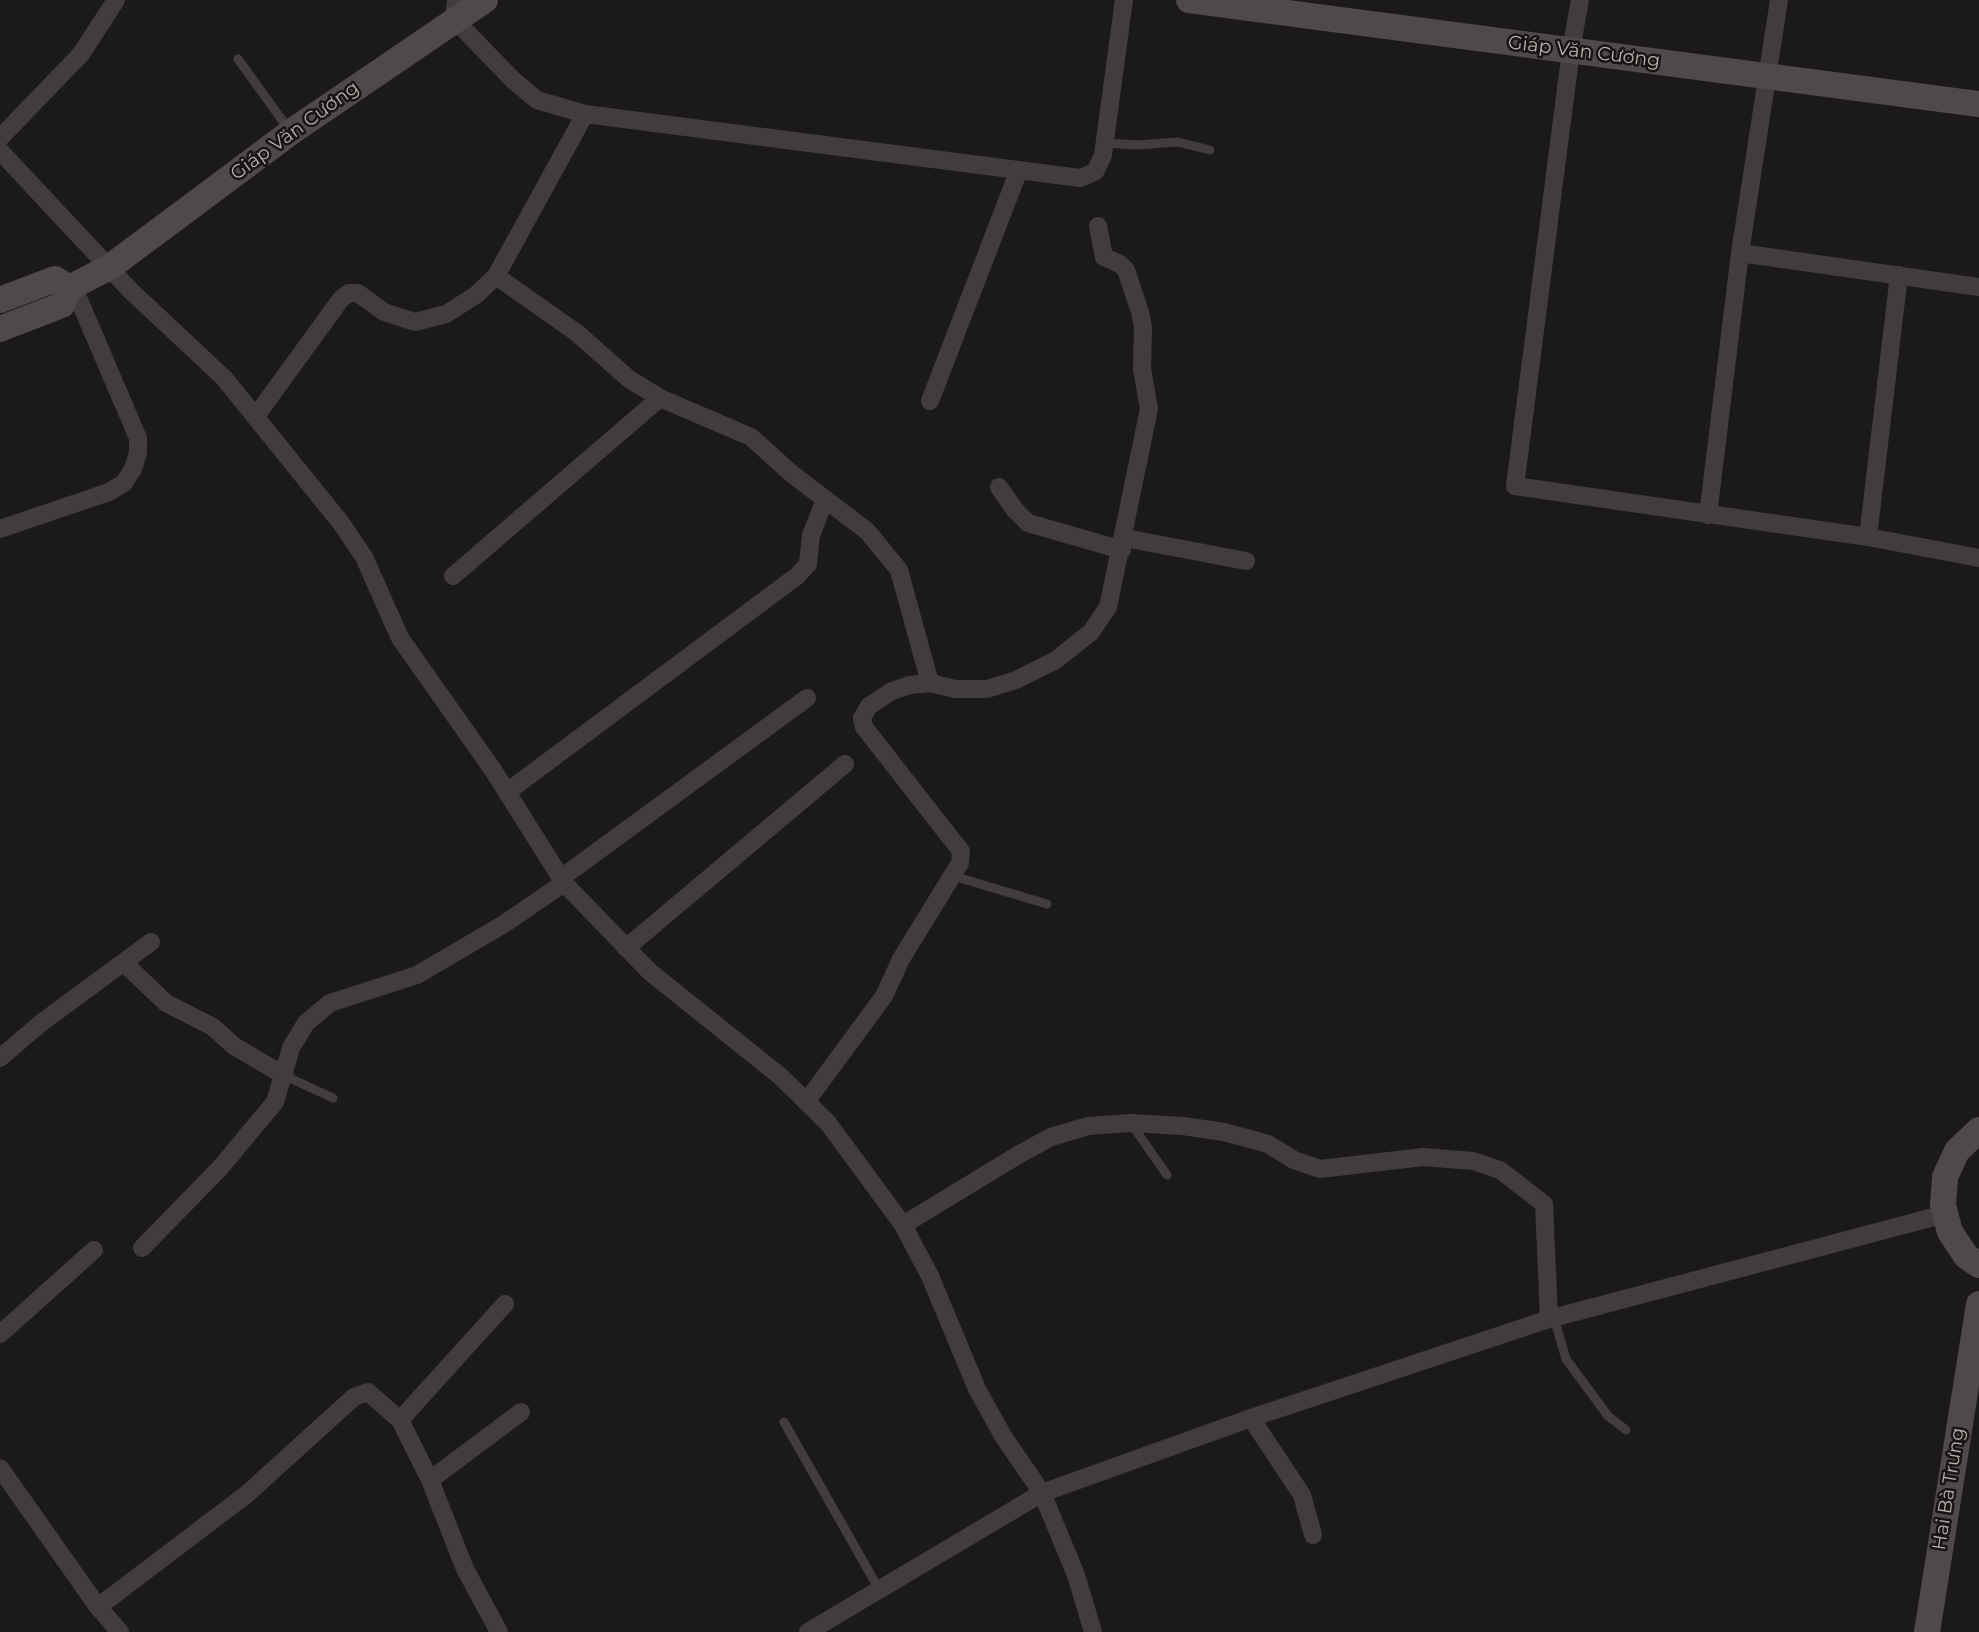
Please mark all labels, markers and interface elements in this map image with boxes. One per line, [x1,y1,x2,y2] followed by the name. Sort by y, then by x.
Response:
[1506,31,1662,73] street label: Giáp Văn Cương
[226,77,364,185] street label: Giáp Văn Cương
[1928,1426,1970,1552] street label: Hai Bà Trưng

